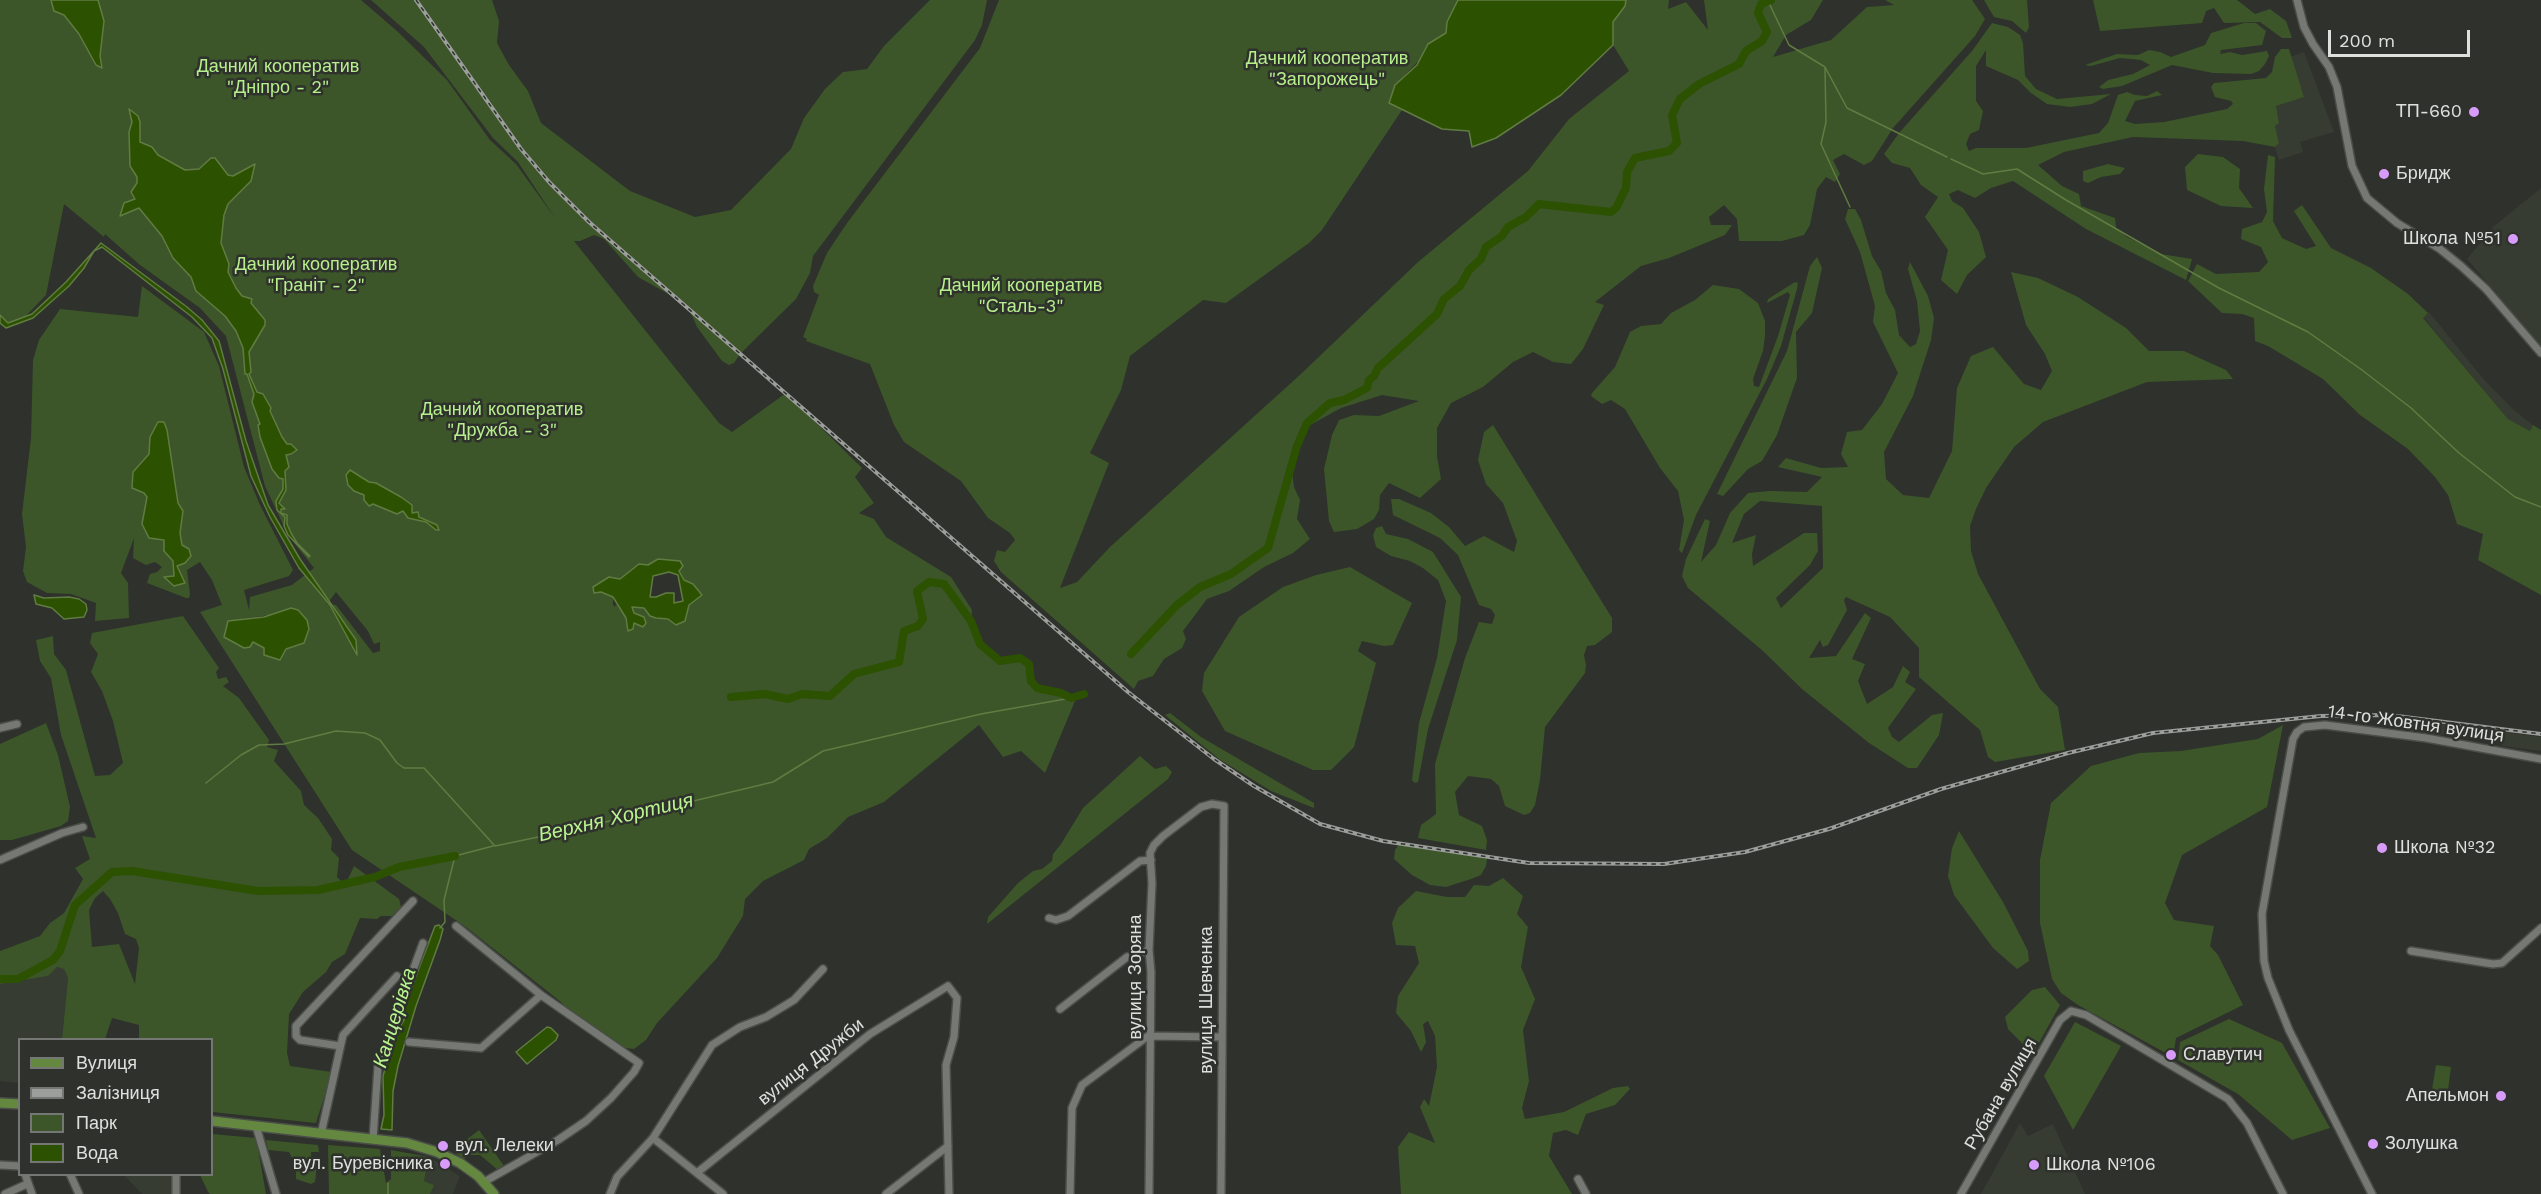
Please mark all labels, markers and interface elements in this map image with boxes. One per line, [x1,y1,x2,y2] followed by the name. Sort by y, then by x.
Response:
[2331,18,2474,56] scale bar
[2339,30,2395,51] text: 200 m
[1246,48,1408,90] park label: Дачний кооператив "Запорожець"
[197,56,359,98] park label: Дачний кооператив "Дніпро - 2"
[2396,101,2462,123] place label: ТП-660
[2467,105,2481,119] marker: ТП-660
[2396,163,2450,185] place label: Бридж
[2377,167,2391,181] marker: Бридж
[2403,228,2501,250] place label: Школа №51
[2506,232,2520,246] marker: Школа №51
[235,254,397,296] park label: Дачний кооператив "Граніт - 2"
[940,275,1102,318] park label: Дачний кооператив "Сталь-3"
[421,399,583,442] park label: Дачний кооператив "Дружба - 3"
[2327,701,2505,747] street label: 14-го Жовтня вулиця
[536,788,696,848] water label: Верхня Хортиця
[2394,837,2496,859] place label: Школа №32
[2375,841,2389,855] marker: Школа №32
[1125,915,1147,1039] street label: вулиця Зоряна
[1196,926,1218,1074] street label: вулиця Шевченка
[368,965,422,1071] water label: Канцерівка
[754,1014,868,1110] street label: вулиця Дружби
[1960,1034,2042,1154] street label: Рубана вулиця
[18,1038,213,1176] legend
[2183,1044,2262,1066] place label: Славутич
[2164,1048,2178,1062] marker: Славутич
[76,1052,137,1073] text: Вулиця
[76,1082,160,1103] text: Залізниця
[2406,1085,2489,1107] place label: Апельмон
[2494,1089,2508,1103] marker: Апельмон
[76,1112,117,1133] text: Парк
[2385,1133,2458,1155] place label: Золушка
[455,1135,554,1157] place label: вул. Лелеки
[2366,1137,2380,1151] marker: Золушка
[436,1139,450,1153] marker: вул. Лелеки
[76,1142,118,1163] text: Вода
[293,1153,433,1175] place label: вул. Буревісника
[2046,1154,2156,1176] place label: Школа №106
[438,1157,452,1171] marker: вул. Буревісника
[2027,1158,2041,1172] marker: Школа №106

